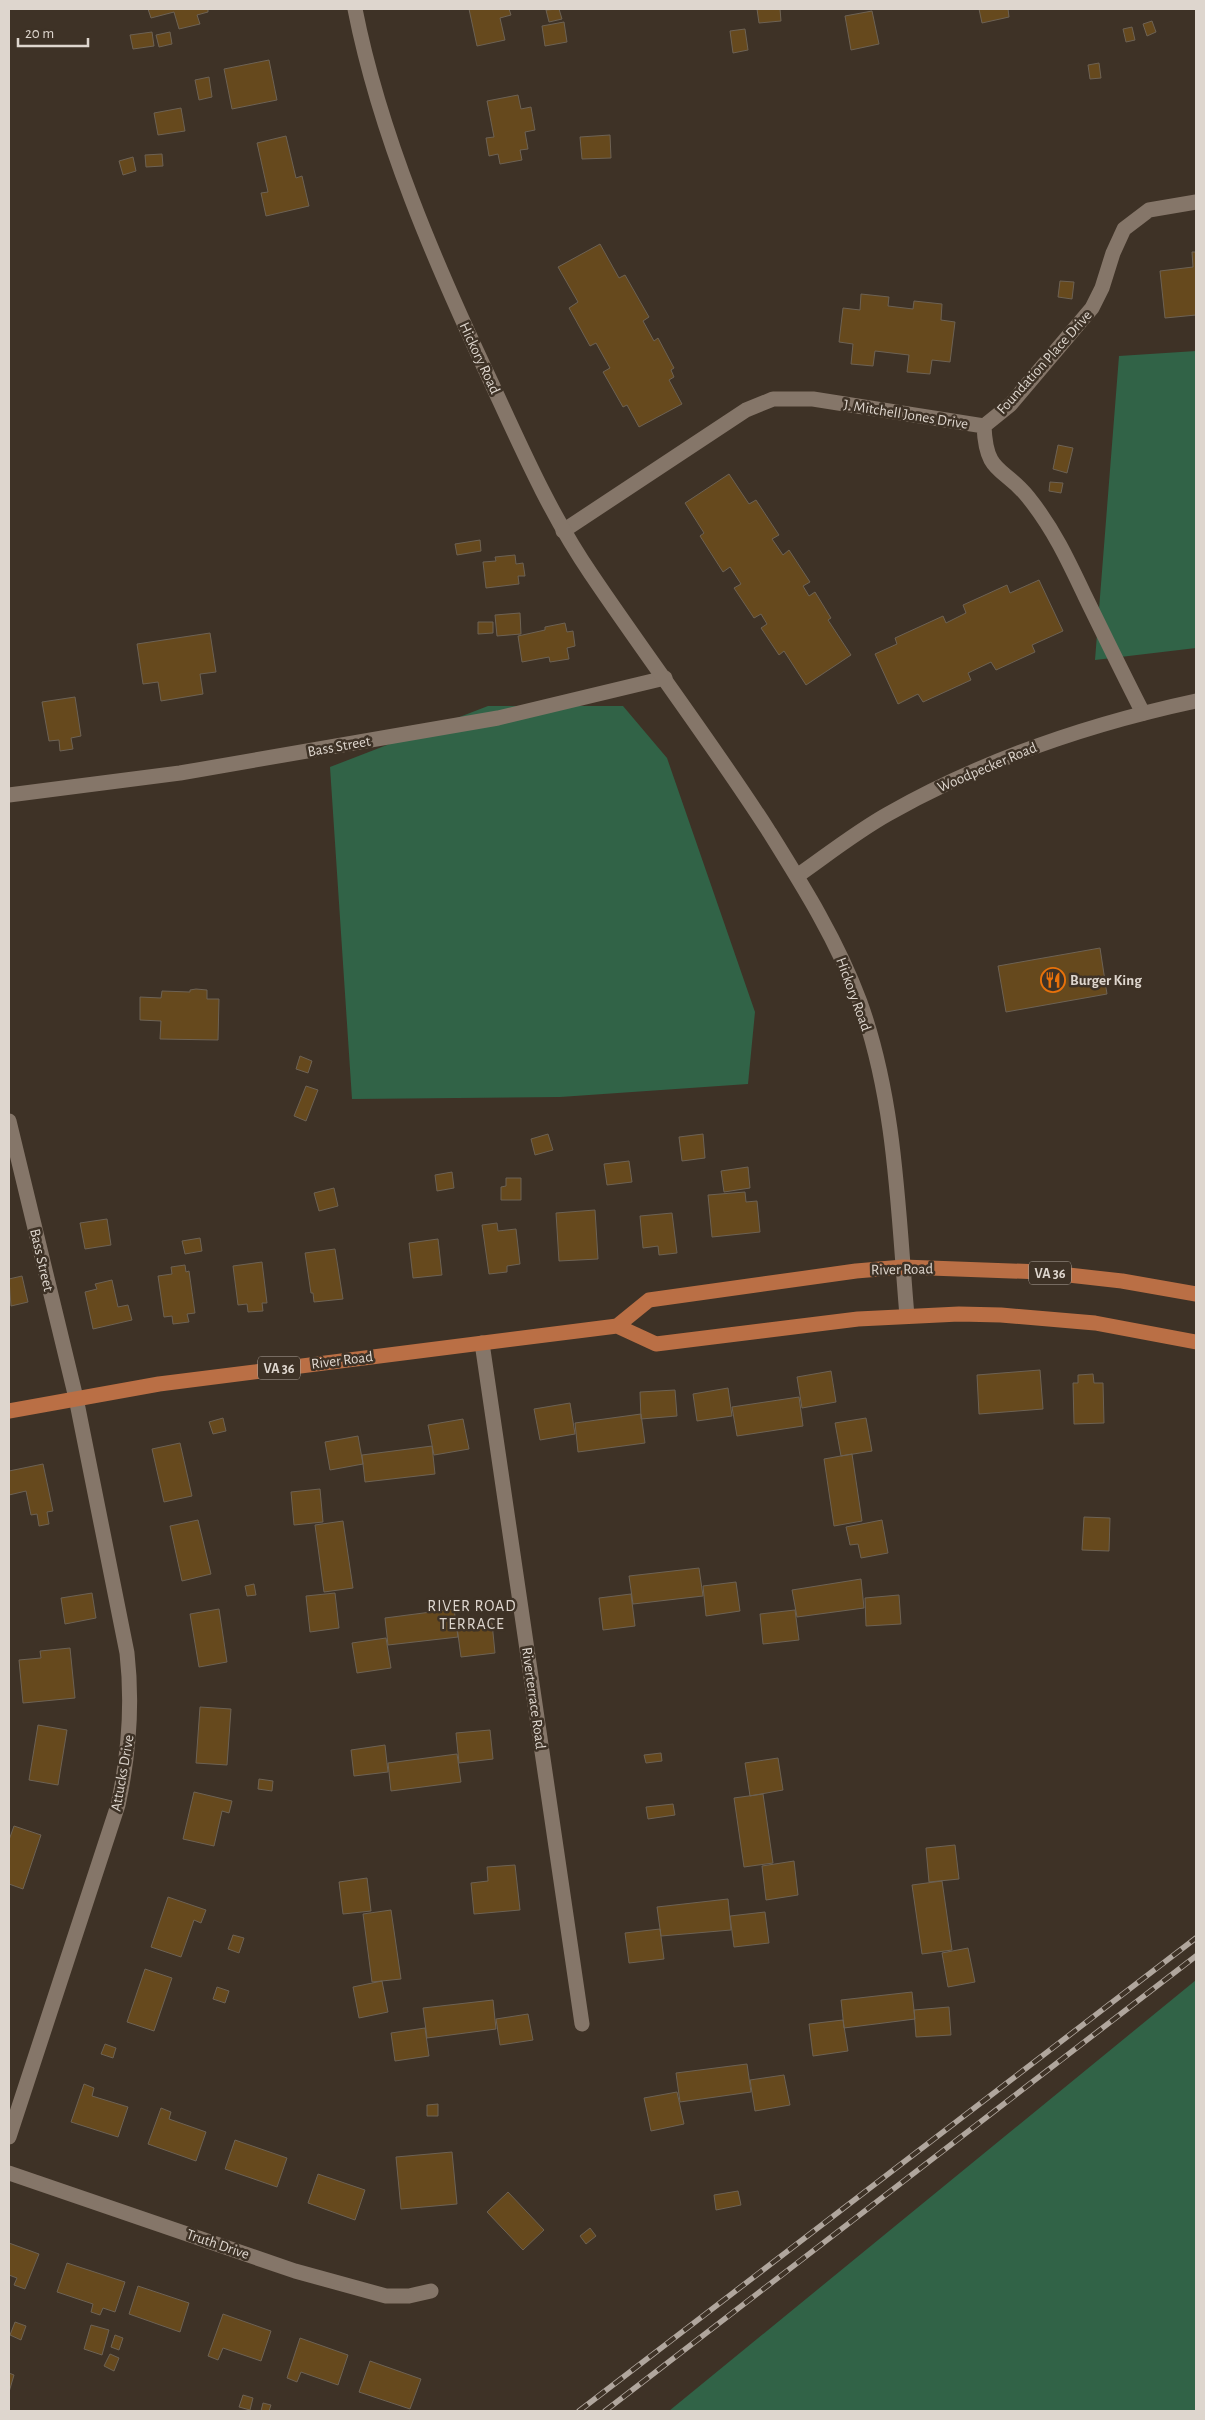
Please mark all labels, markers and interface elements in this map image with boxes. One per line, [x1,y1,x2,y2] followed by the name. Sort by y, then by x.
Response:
[18,15,88,47] scale bar
[25,26,54,41] text: 20 m
[994,307,1095,417] street label: Foundation Place Drive
[456,320,503,397] street label: Hickory Road
[843,397,969,432] street label: J. Mitchell Jones Drive
[306,734,372,759] street label: Bass Street
[935,740,1039,795] street label: Woodpecker Road
[833,955,874,1033] street label: Hickory Road
[1040,967,1066,993] restaurant icon: Burger King
[1070,973,1142,988] place label: Burger King
[27,1227,56,1293] street label: Bass Street
[871,1261,933,1278] street label: River Road
[1029,1262,1071,1284] road number: VA 36
[310,1349,374,1372] street label: River Road
[258,1356,300,1380] road number: VA 36
[427,1598,517,1632] district label: RIVER ROAD TERRACE
[519,1646,548,1750] street label: Riverterrace Road
[108,1734,137,1813] street label: Attucks Drive
[185,2227,251,2262] street label: Truth Drive

